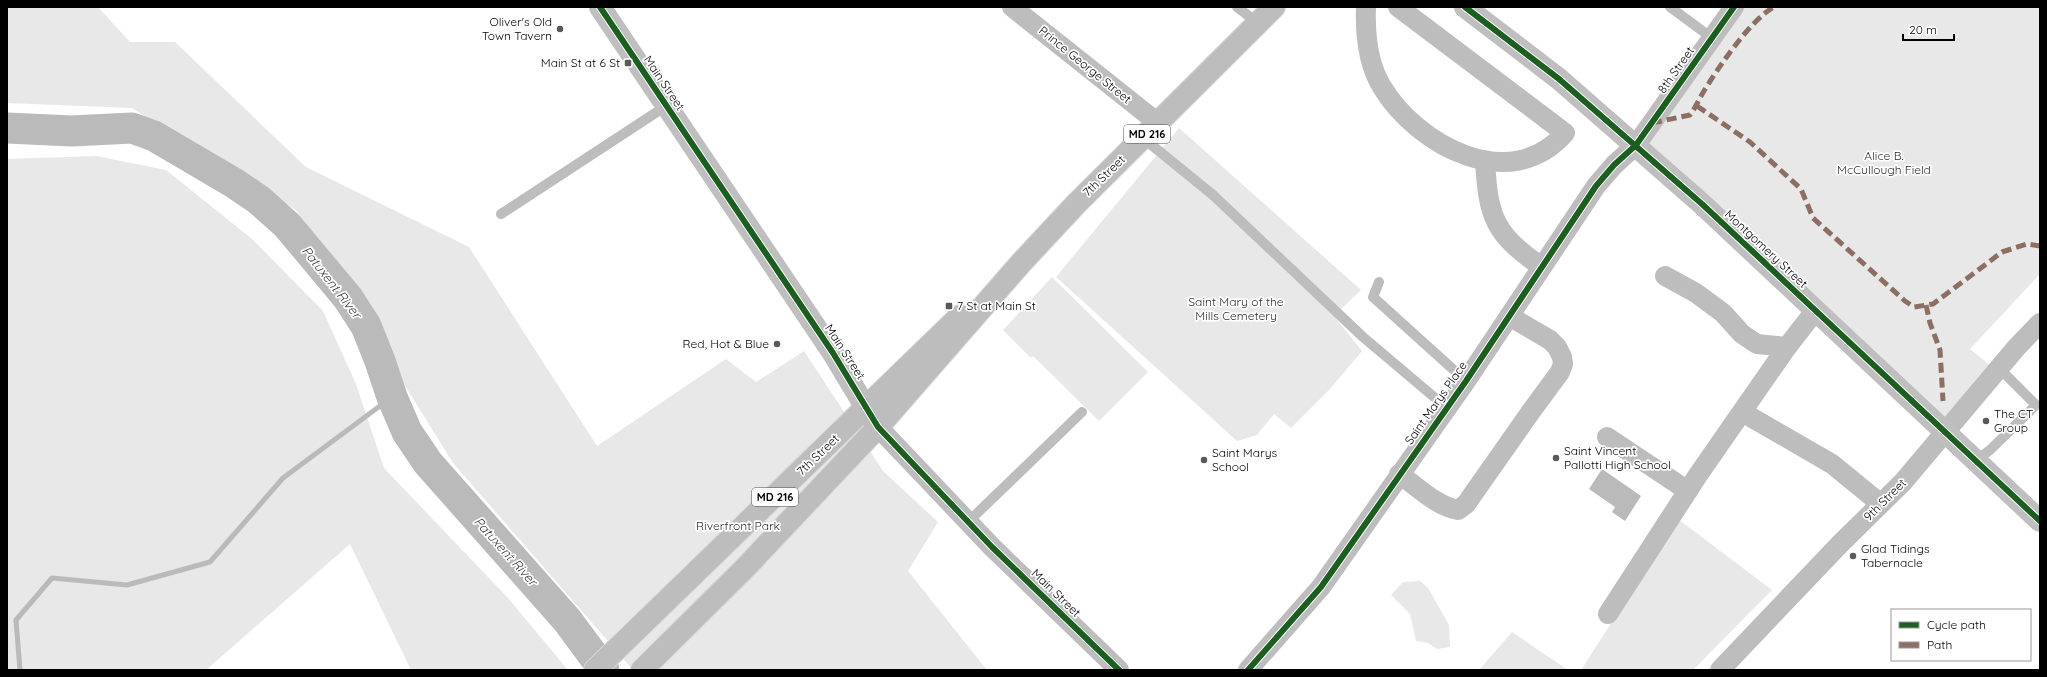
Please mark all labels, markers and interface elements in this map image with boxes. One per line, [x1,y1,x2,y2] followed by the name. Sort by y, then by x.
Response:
[482,14,552,43] place label: Oliver's Old Town Tavern
[1903,16,1954,42] scale bar
[1909,22,1937,37] text: 20 m
[1036,23,1135,106] street label: Prince George Street
[555,24,565,34] marker: Oliver's Old Town Tavern
[1654,44,1697,96] street label: 8th Street
[641,53,688,113] street label: Main Street
[541,55,620,70] place label: Main St at 6 St
[623,58,633,68] marker: Main St at 6 St
[1124,125,1170,143] road number: MD 216
[1837,148,1931,177] park label: Alice B. McCullough Field
[1079,152,1128,199] street label: 7th Street
[1722,206,1811,291] street label: Montgomery Street
[299,243,366,323] water label: Patuxent River
[1188,294,1284,323] park label: Saint Mary of the Mills Cemetery
[957,298,1036,313] place label: 7 St at Main St
[944,301,954,311] marker: 7 St at Main St
[822,321,869,382] street label: Main Street
[683,336,769,351] place label: Red, Hot & Blue
[772,339,782,349] marker: Red, Hot & Blue
[1401,358,1470,447] street label: Saint Marys Place
[1994,406,2033,435] place label: The CT Group
[1981,416,1991,426] marker: The CT Group
[793,431,842,478] street label: 7th Street
[1564,443,1671,472] place label: Saint Vincent Pallotti High School
[1212,445,1277,474] place label: Saint Marys School
[1551,453,1561,463] marker: Saint Vincent Pallotti High School
[1199,455,1209,465] marker: Saint Marys School
[1860,475,1909,524] street label: 9th Street
[752,488,798,506] road number: MD 216
[471,513,542,590] water label: Patuxent River
[696,518,780,533] park label: Riverfront Park
[1861,541,1930,570] place label: Glad Tidings Tabernacle
[1848,551,1858,561] marker: Glad Tidings Tabernacle
[1029,565,1084,620] street label: Main Street
[1891,609,2031,661] legend
[1927,617,1986,632] text: Cycle path
[1927,637,1952,652] text: Path

